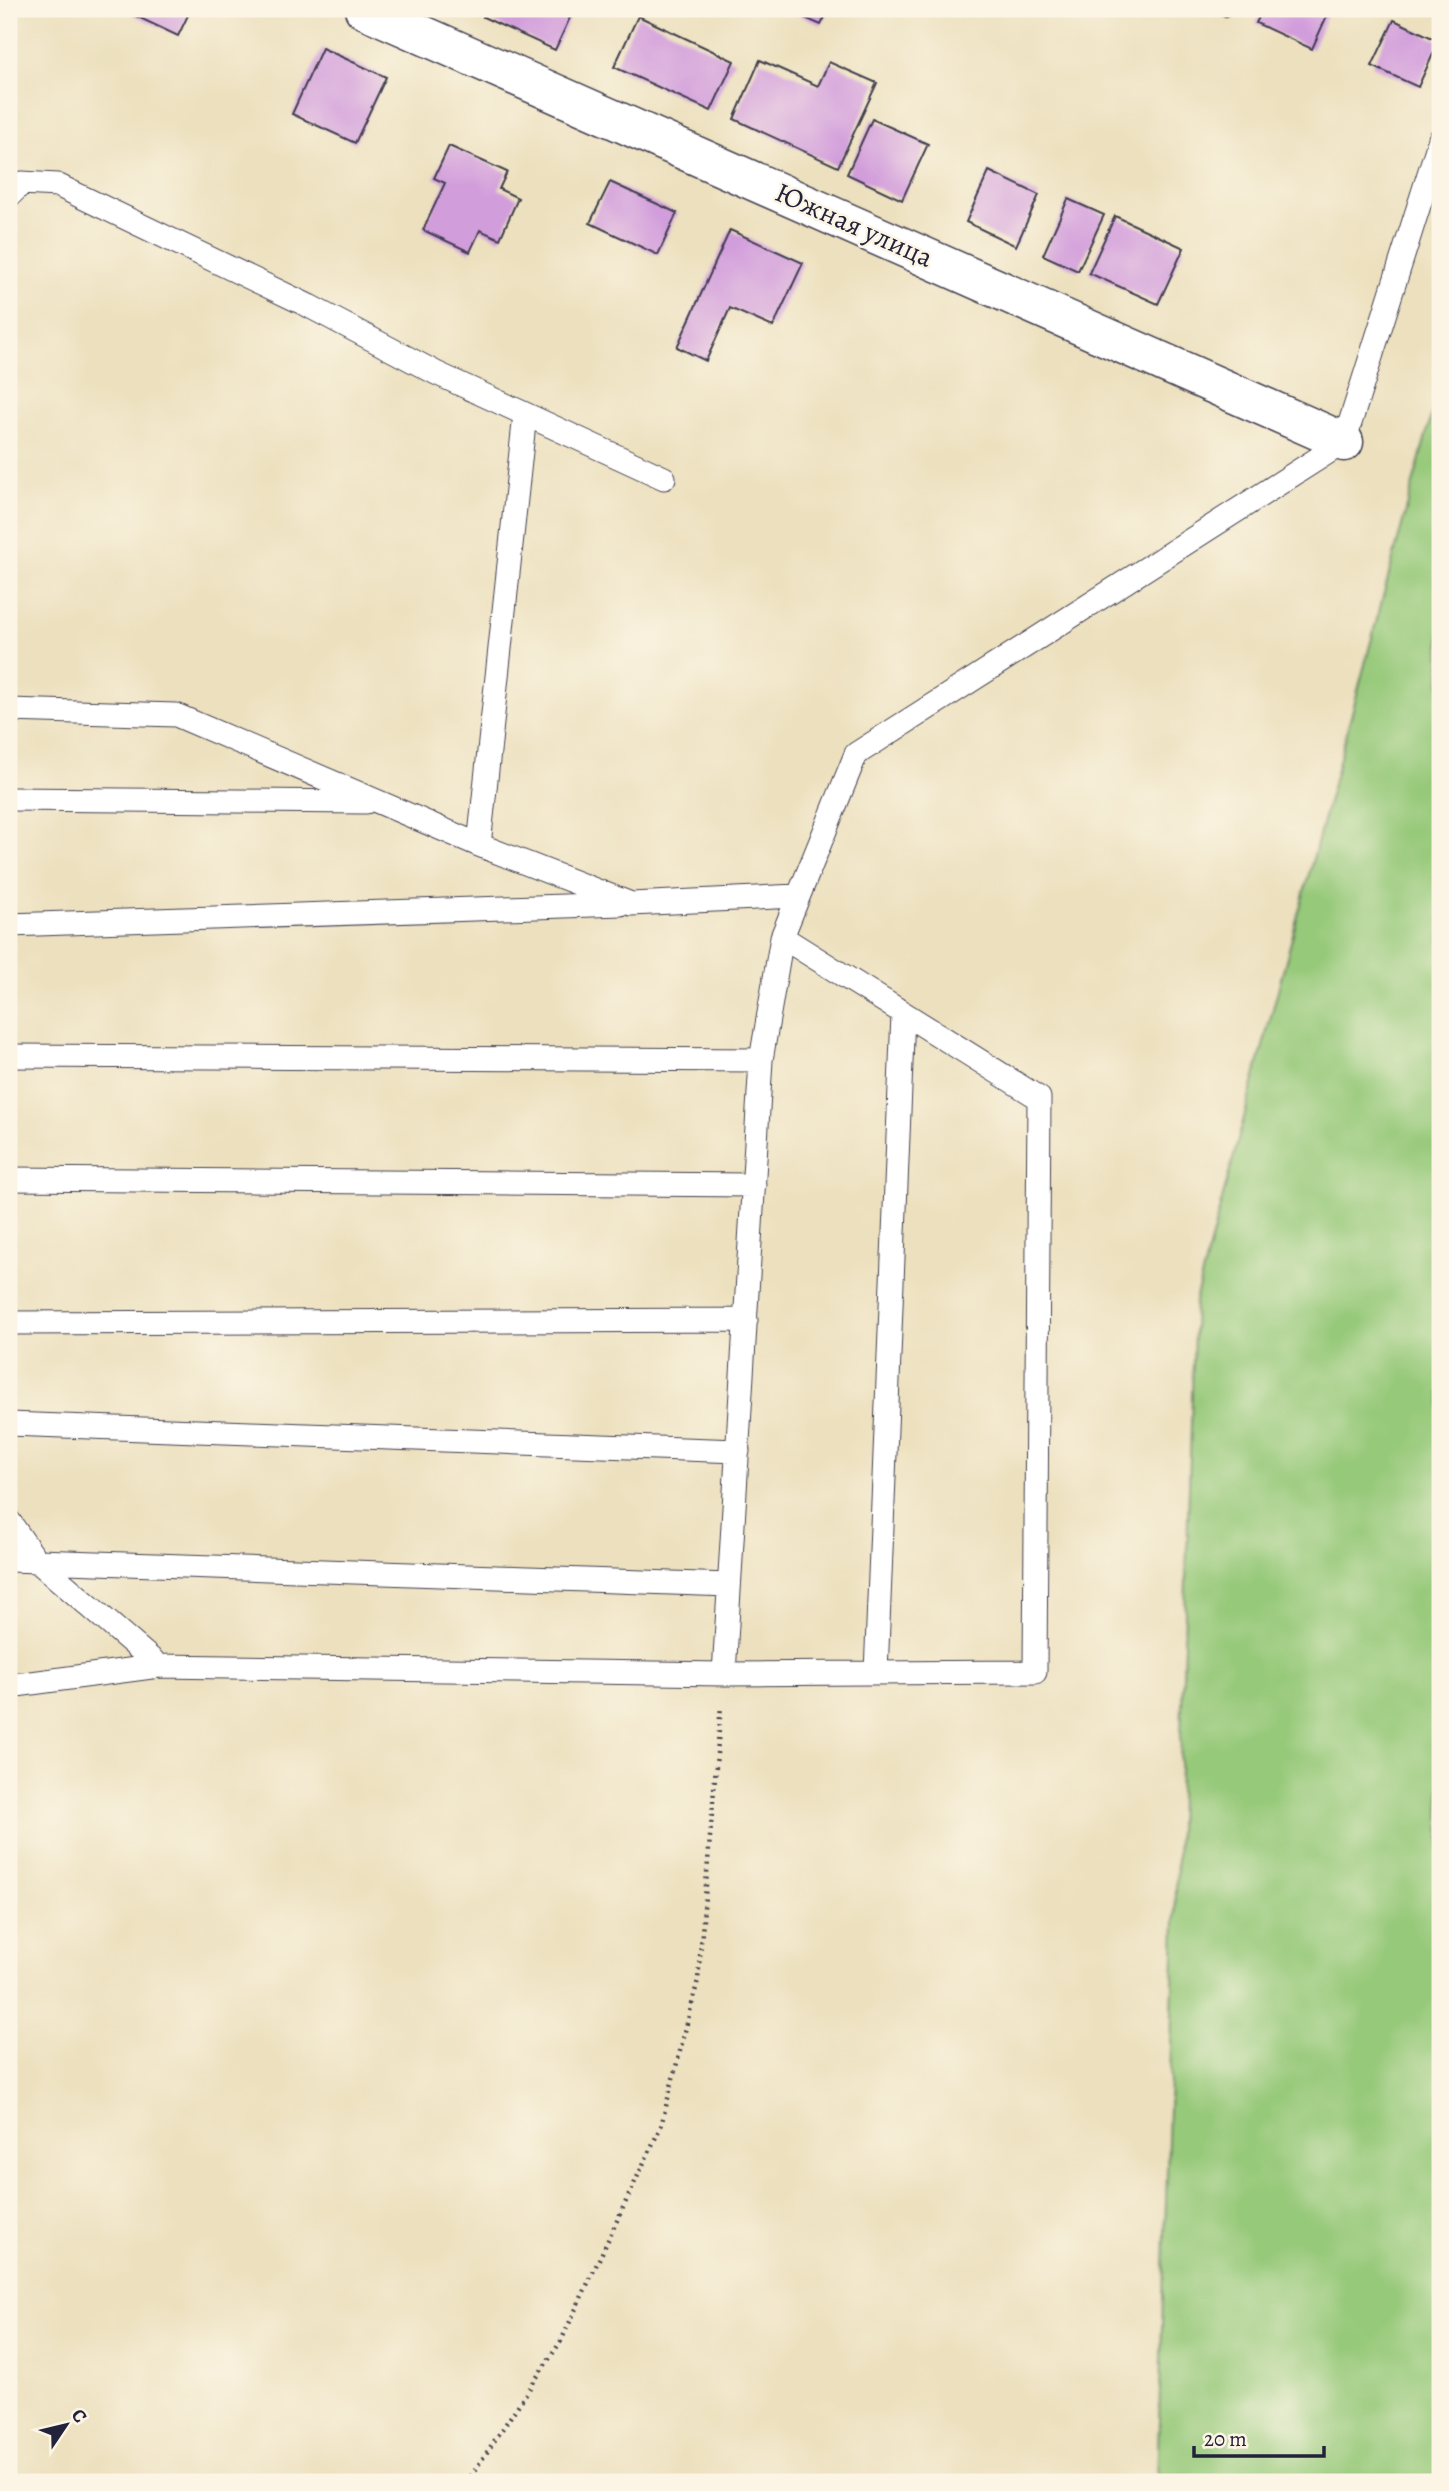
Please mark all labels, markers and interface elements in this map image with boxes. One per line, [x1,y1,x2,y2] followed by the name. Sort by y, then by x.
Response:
[769,173,939,277] street label: Южная улица
[32,2390,102,2460] north arrow
[65,2404,93,2428] text: С
[1194,2414,1323,2458] scale bar
[1204,2425,1247,2453] text: 20 m

